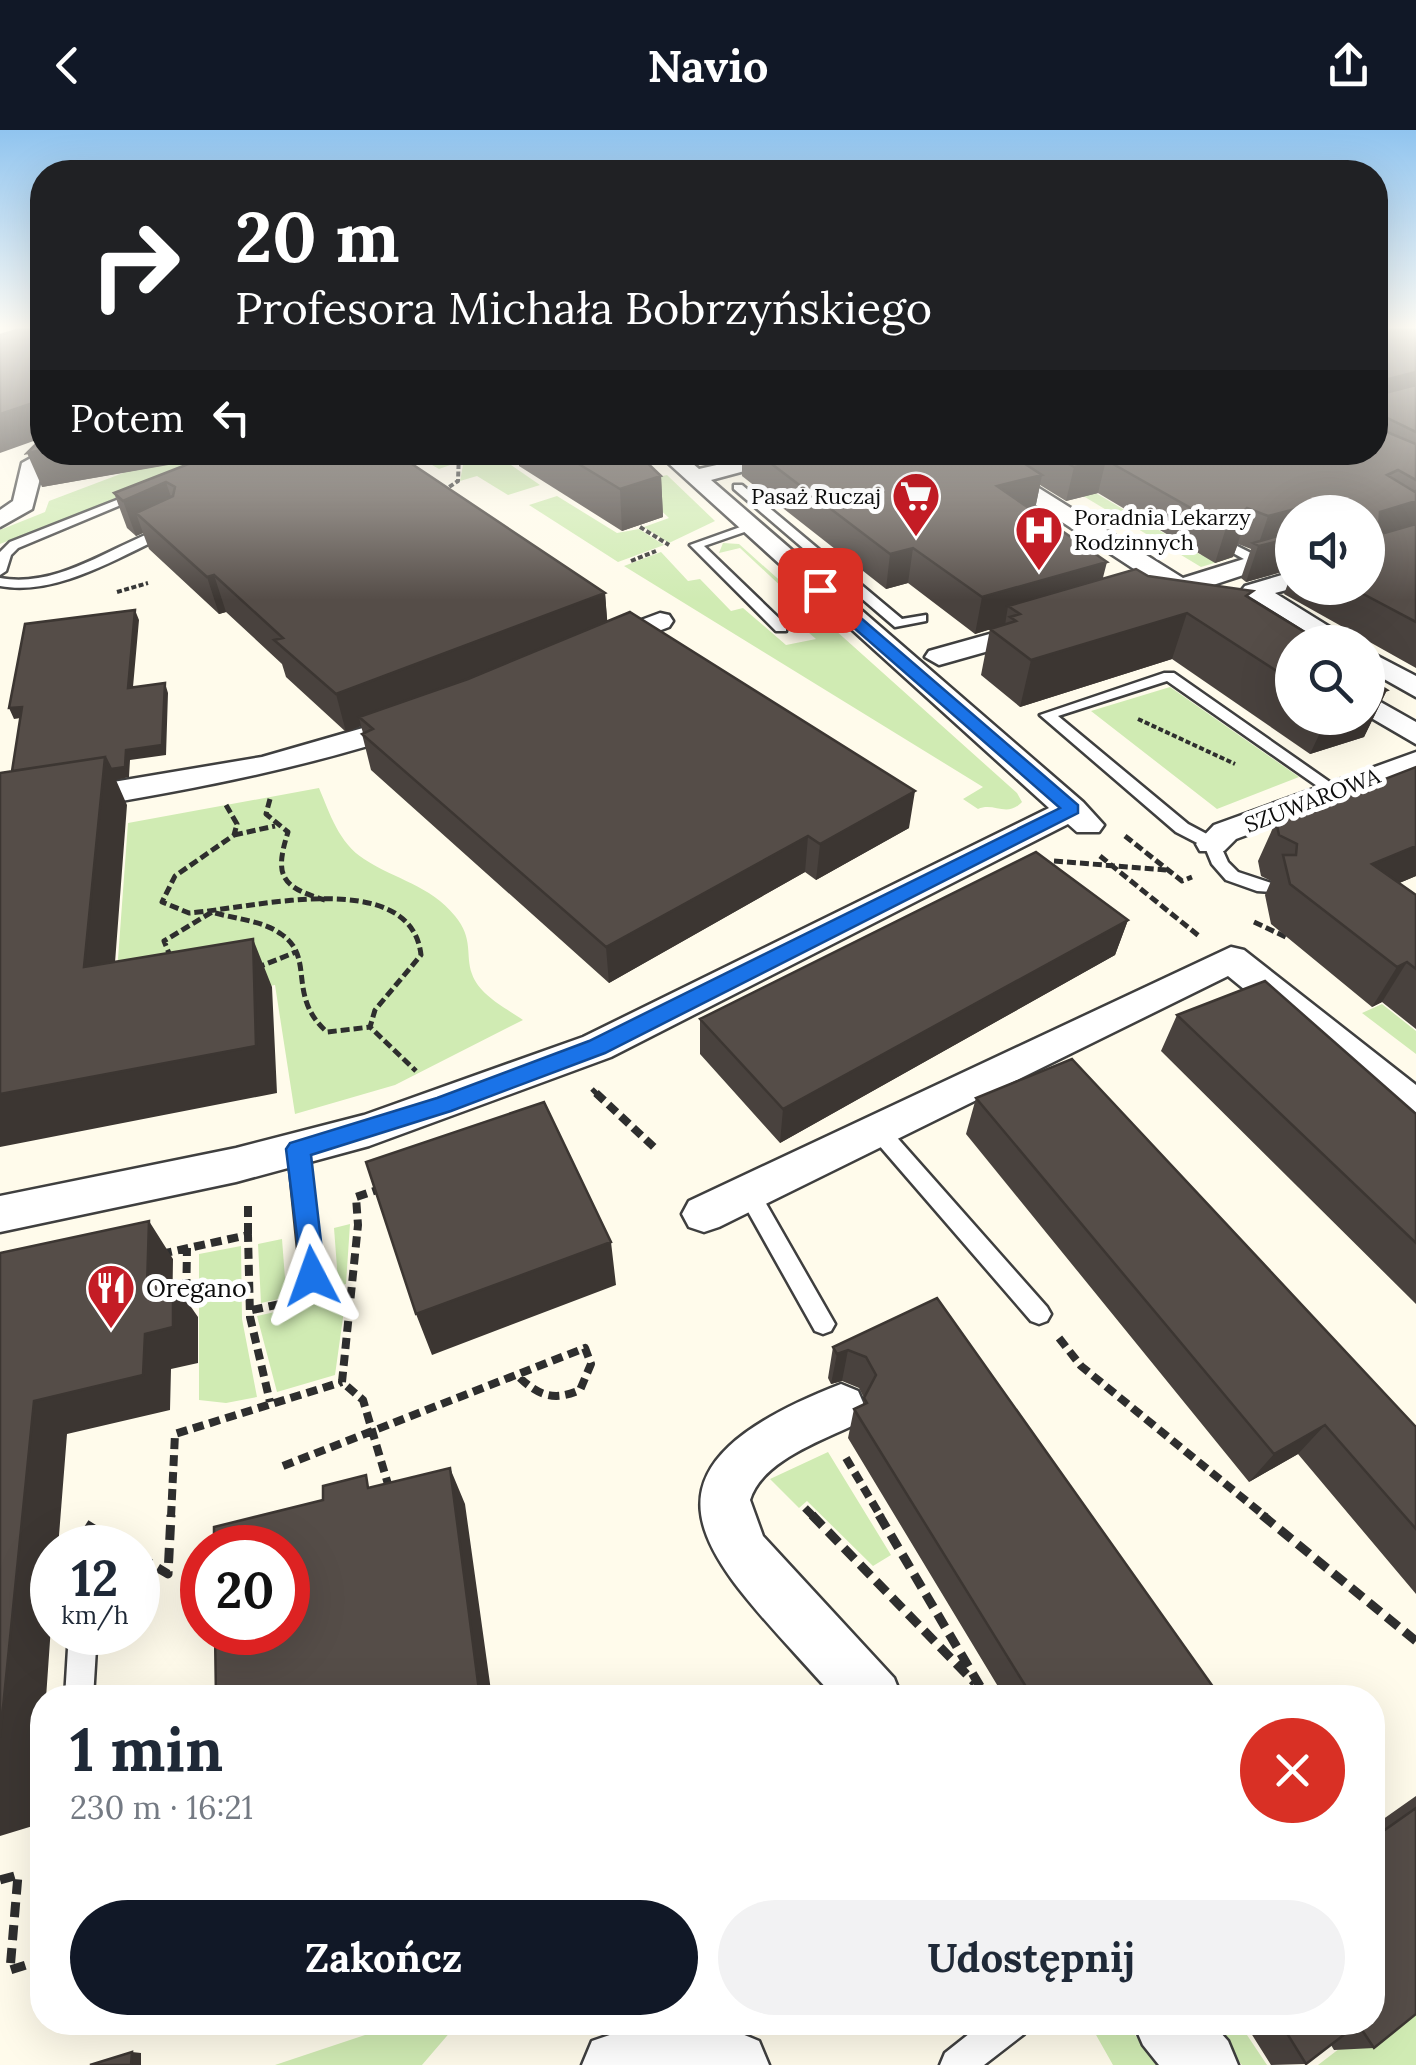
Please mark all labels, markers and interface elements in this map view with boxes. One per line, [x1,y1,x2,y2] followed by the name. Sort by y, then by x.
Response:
[647,37,769,94] text: Navio
[40,38,95,93] icon: back
[1321,38,1376,93] icon: share
[235,192,400,281] text: 20 m
[70,200,200,330] icon: right
[235,279,932,336] text: Profesora Michała Bobrzyńskiego
[204,390,259,445] icon: left
[70,394,184,442] text: Potem
[890,470,942,538] supermarket icon: Pasaż Ruczaj
[751,482,881,510] place label: Pasaż Ruczaj
[1275,495,1385,735] map controls
[1275,495,1385,605] button: sound
[1074,503,1251,556] place label: Poradnia Lekarzy Rodzinnych
[1013,504,1065,572] hospital icon: Poradnia Lekarzy Rodzinnych
[778,548,863,633] pin
[793,563,848,618] icon: arrive
[1275,625,1385,735] button: search
[1240,761,1385,839] street label: SZUWAROWA
[260,1224,364,1328] position arrow
[85,1262,137,1330] restaurant icon: Oregano
[146,1272,247,1304] place label: Oregano
[180,1525,310,1655] speed limit sign: 20
[72,1546,118,1610] text: 12
[61,1599,129,1631] text: km/h
[70,1711,223,1787] text: 1 min
[1240,1718,1345,1823] button: close
[70,1787,253,1828] text: 230 m · 16:21
[70,1900,698,2015] button: Zakończ
[718,1900,1345,2015] button: Udostępnij

